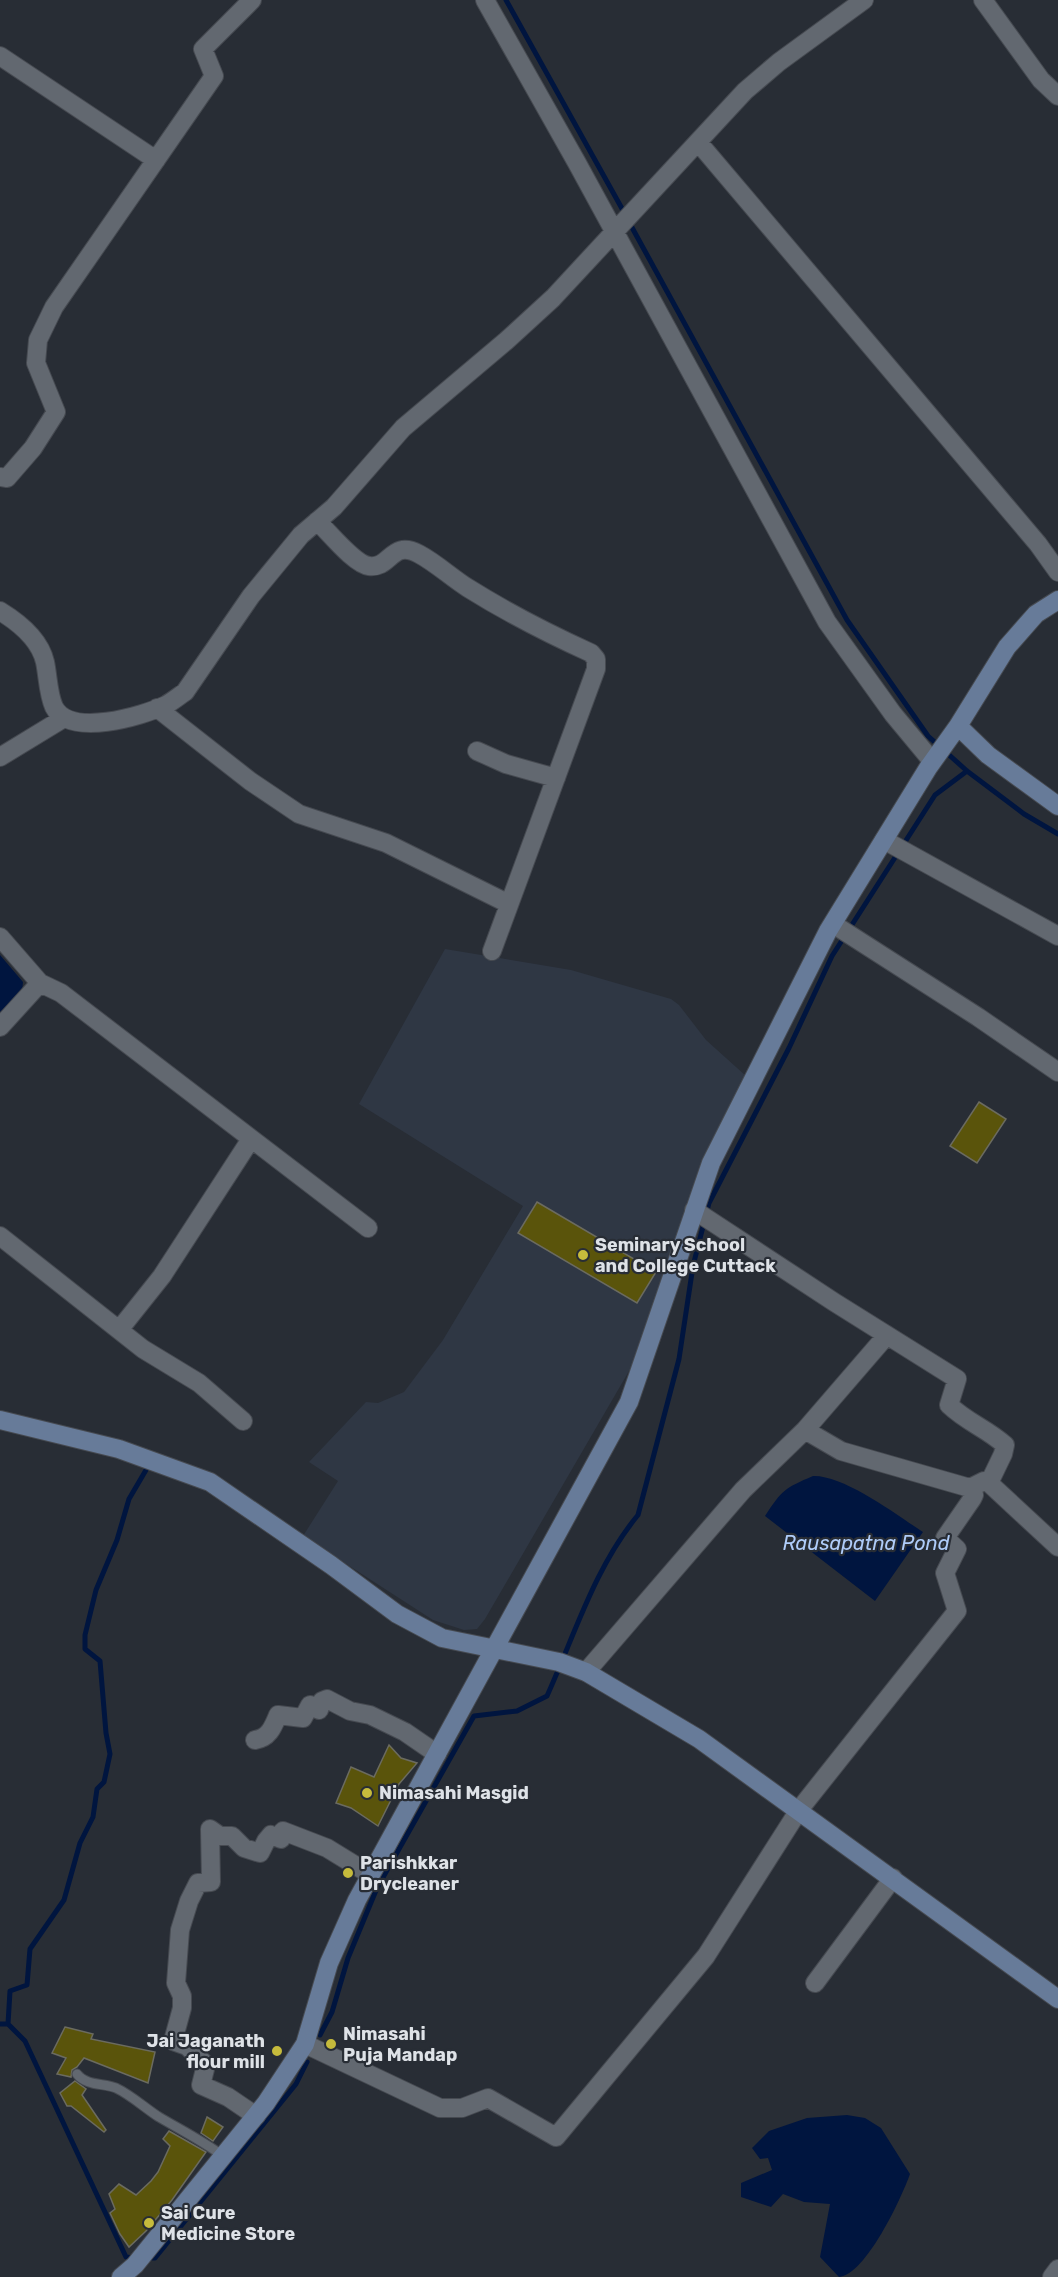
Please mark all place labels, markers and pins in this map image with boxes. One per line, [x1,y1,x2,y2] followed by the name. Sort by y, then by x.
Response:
[595,1234,776,1277] place label: Seminary School and College Cuttack
[576,1248,590,1262] marker: Seminary School and College Cuttack
[379,1782,529,1804] place label: Nimasahi Masgid
[360,1786,374,1800] marker: Nimasahi Masgid
[360,1852,459,1895] place label: Parishkkar Drycleaner
[341,1866,355,1880] marker: Parishkkar Drycleaner
[343,2023,457,2066] place label: Nimasahi Puja Mandap
[146,2030,265,2073] place label: Jai Jaganath flour mill
[324,2037,338,2051] marker: Nimasahi Puja Mandap
[270,2044,284,2058] marker: Jai Jaganath flour mill
[161,2202,295,2245] place label: Sai Cure Medicine Store
[142,2216,156,2230] marker: Sai Cure Medicine Store

